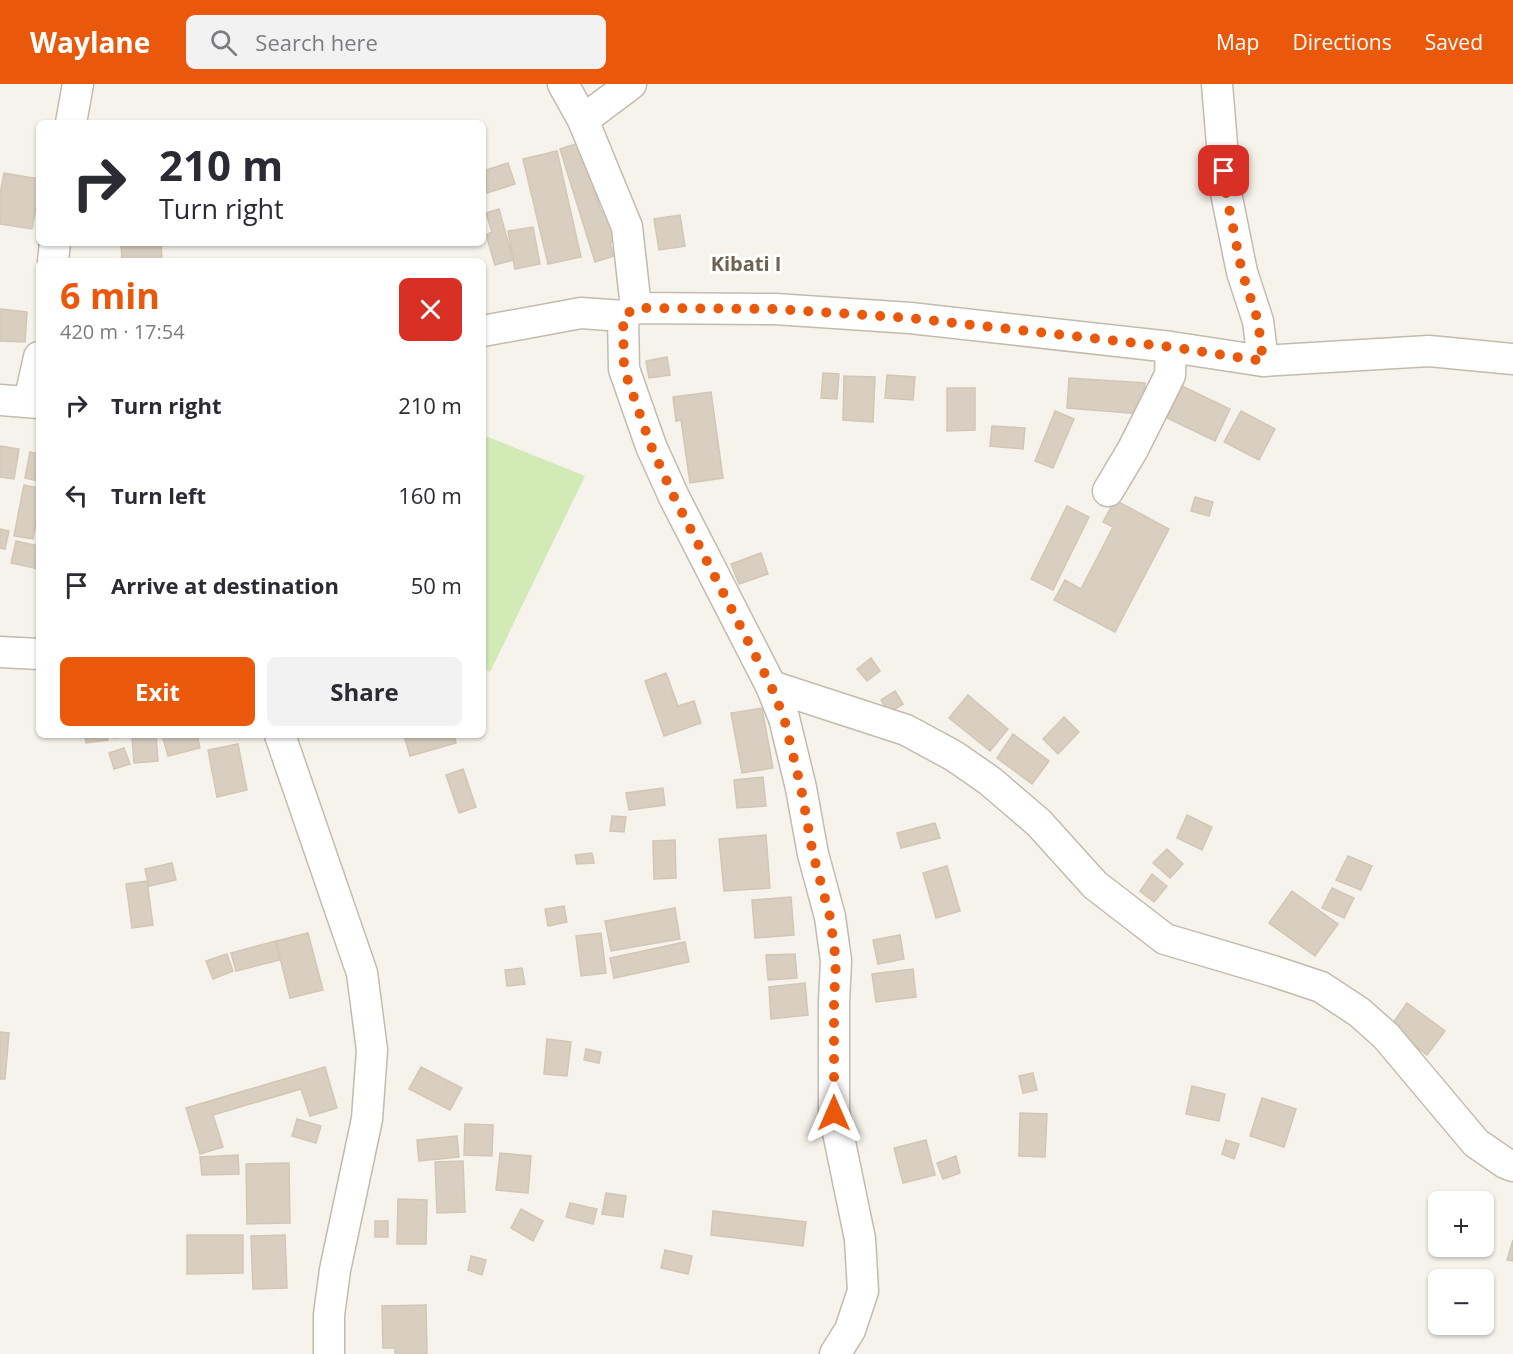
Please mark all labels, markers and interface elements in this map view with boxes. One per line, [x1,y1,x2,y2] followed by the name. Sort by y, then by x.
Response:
[186,15,606,69] search box
[30,23,150,61] text: Waylane
[207,26,240,59] icon: search
[255,27,378,57] text: Search here
[1216,28,1259,56] text: Map
[1292,28,1392,56] text: Directions
[1425,28,1483,56] text: Saved
[159,136,283,193] text: 210 m
[60,144,138,222] icon: right
[1198,145,1249,196] pin
[1207,154,1240,187] icon: arrive
[159,190,284,227] text: Turn right
[711,250,781,277] district label: Kibati I
[60,271,160,320] text: 6 min
[399,278,462,341] button: close
[60,318,185,345] text: 420 m · 17:54
[60,389,93,422] icon: right
[111,390,222,420] text: Turn right
[398,390,462,420] text: 210 m
[60,479,93,512] icon: left
[111,480,206,510] text: Turn left
[398,480,462,510] text: 160 m
[60,569,93,602] icon: arrive
[111,570,339,600] text: Arrive at destination
[411,570,462,600] text: 50 m
[60,657,255,726] button: Exit
[267,657,462,726] button: Share
[802,1081,866,1145] position arrow
[1428,1191,1494,1335] map controls
[1428,1191,1494,1257] button: +
[1428,1269,1494,1335] button: −

